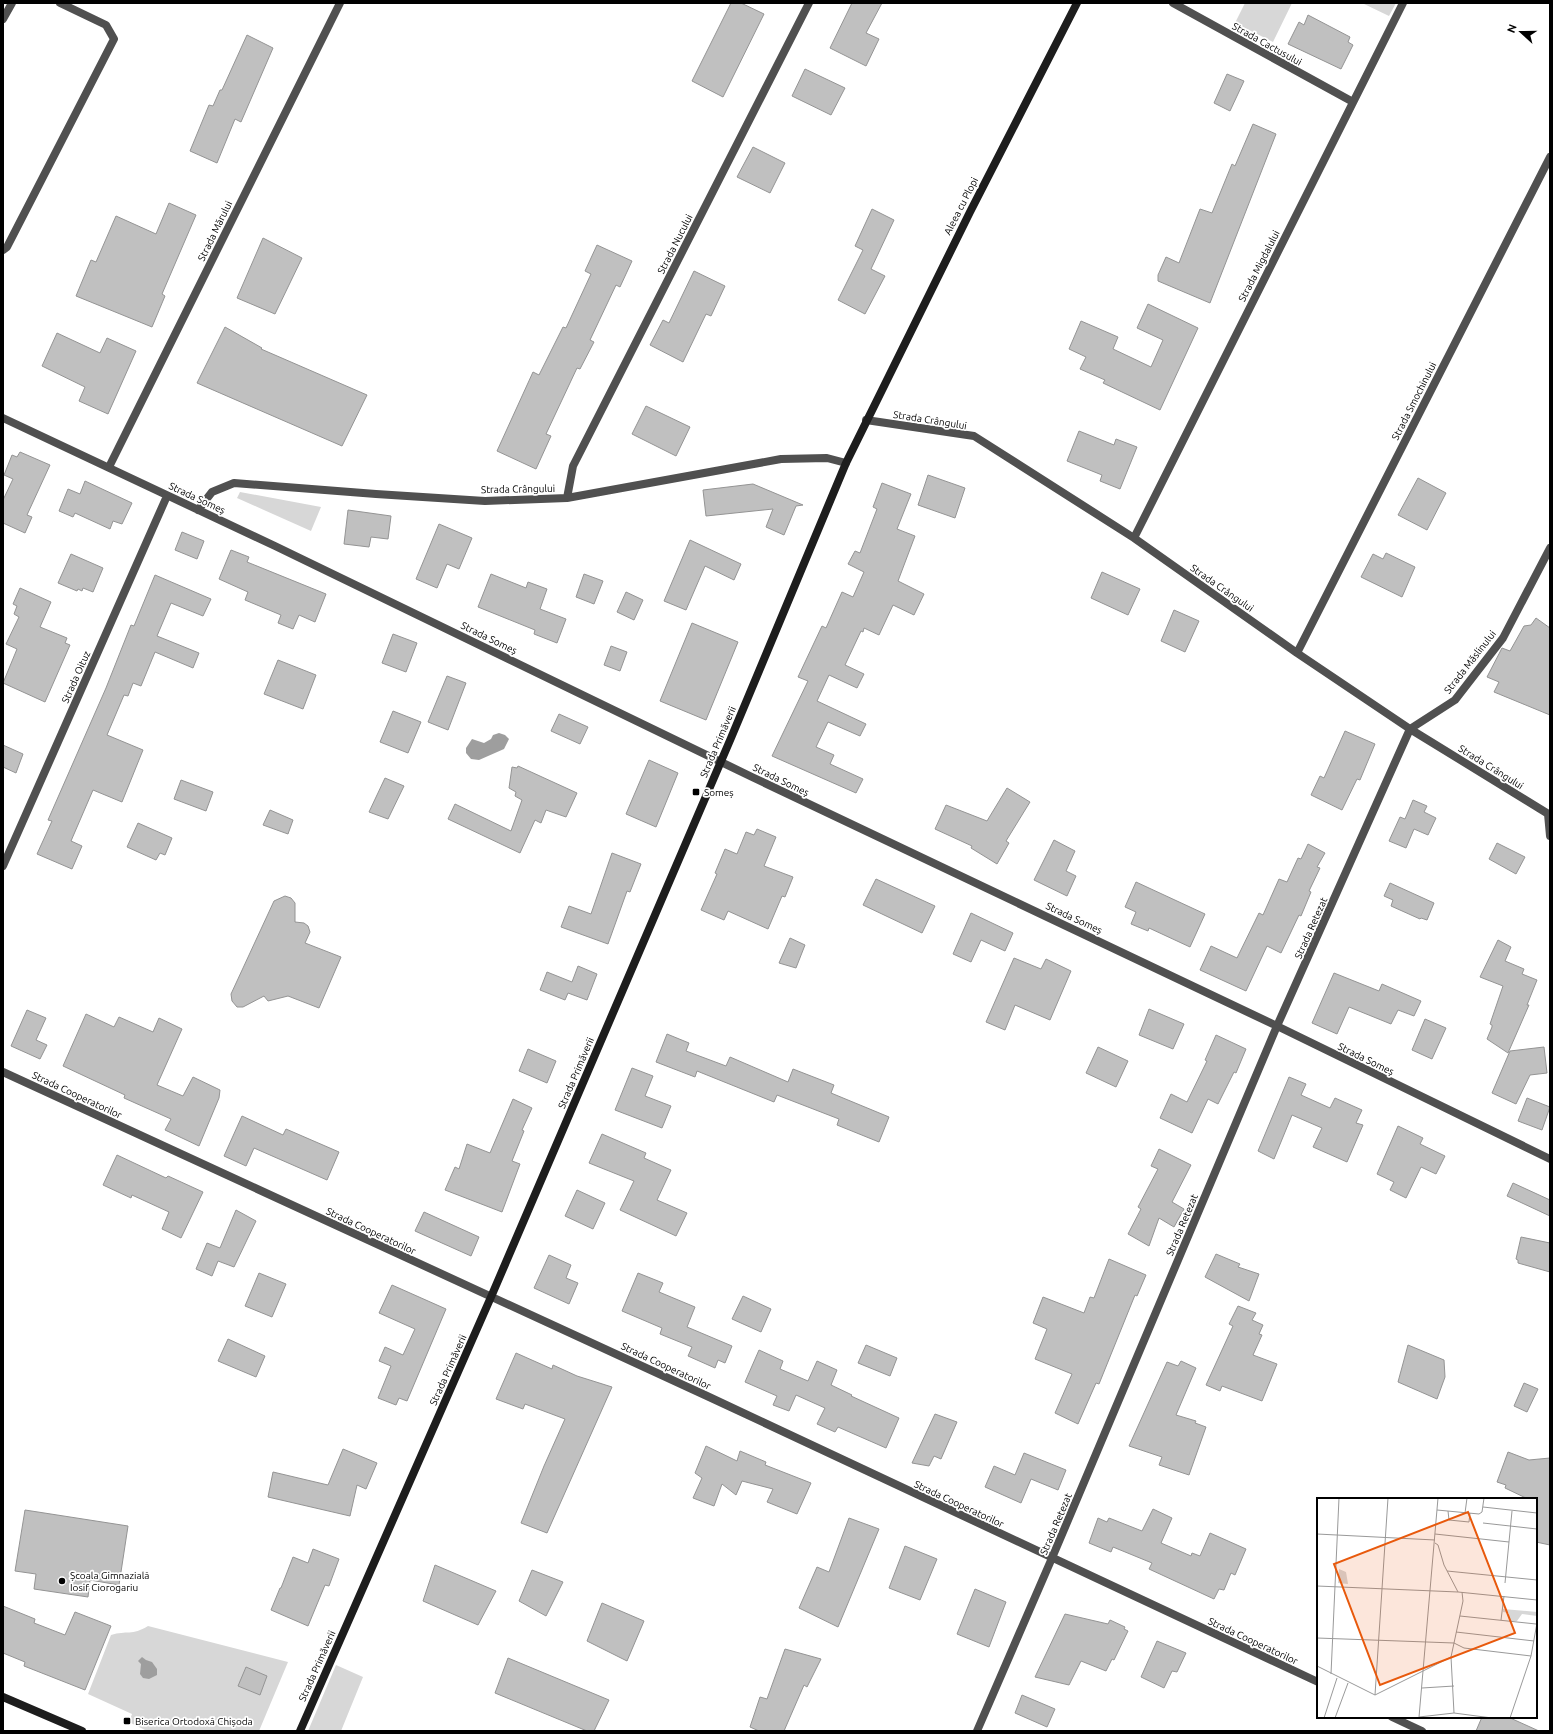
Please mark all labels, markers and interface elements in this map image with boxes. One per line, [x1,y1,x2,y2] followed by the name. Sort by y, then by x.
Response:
[1501,12,1541,52] north arrow
[1230,20,1304,68] street label: Strada Cactusului
[1505,22,1519,34] text: N
[942,175,980,237] street label: Aleea cu Plopi
[196,199,234,263] street label: Strada Mărului
[655,212,695,276] street label: Strada Nucului
[1236,229,1282,303] street label: Strada Migdalului
[1390,360,1438,442] street label: Strada Smochinului
[892,409,968,431] street label: Strada Crângului
[167,480,227,516] street label: Strada Someș
[481,483,555,495] street label: Strada Crângului
[1188,562,1256,614] street label: Strada Crângului
[459,620,519,656] street label: Strada Someș
[1442,628,1498,696] street label: Strada Măslinului
[60,649,93,705] street label: Strada Oituz
[698,705,738,779] street label: Strada Primăverii
[1457,743,1525,791] street label: Strada Crângului
[751,762,811,798] street label: Strada Someș
[691,787,701,797] marker: Someș
[704,787,734,798] place label: Someș
[1293,895,1330,960] street label: Strada Retezat
[1044,900,1104,936] street label: Strada Someș
[556,1036,596,1110] street label: Strada Primăverii
[1336,1041,1396,1077] street label: Strada Someș
[30,1069,124,1121] street label: Strada Cooperatorilor
[1164,1192,1200,1258] street label: Strada Retezat
[324,1205,418,1257] street label: Strada Cooperatorilor
[427,1333,469,1407] street label: Strada Primăverii
[619,1340,713,1392] street label: Strada Cooperatorilor
[912,1478,1006,1530] street label: Strada Cooperatorilor
[1038,1491,1074,1557] street label: Strada Retezat
[1317,1498,1537,1718] inset map
[70,1570,149,1593] place label: Școala Gimnazială Iosif Ciorogariu
[57,1576,67,1586] marker: Școala Gimnazială Iosif Ciorogariu
[1206,1615,1300,1667] street label: Strada Cooperatorilor
[296,1629,338,1703] street label: Strada Primăverii
[122,1716,132,1726] marker: Biserica Ortodoxă Chișoda
[135,1716,253,1727] place label: Biserica Ortodoxă Chișoda

